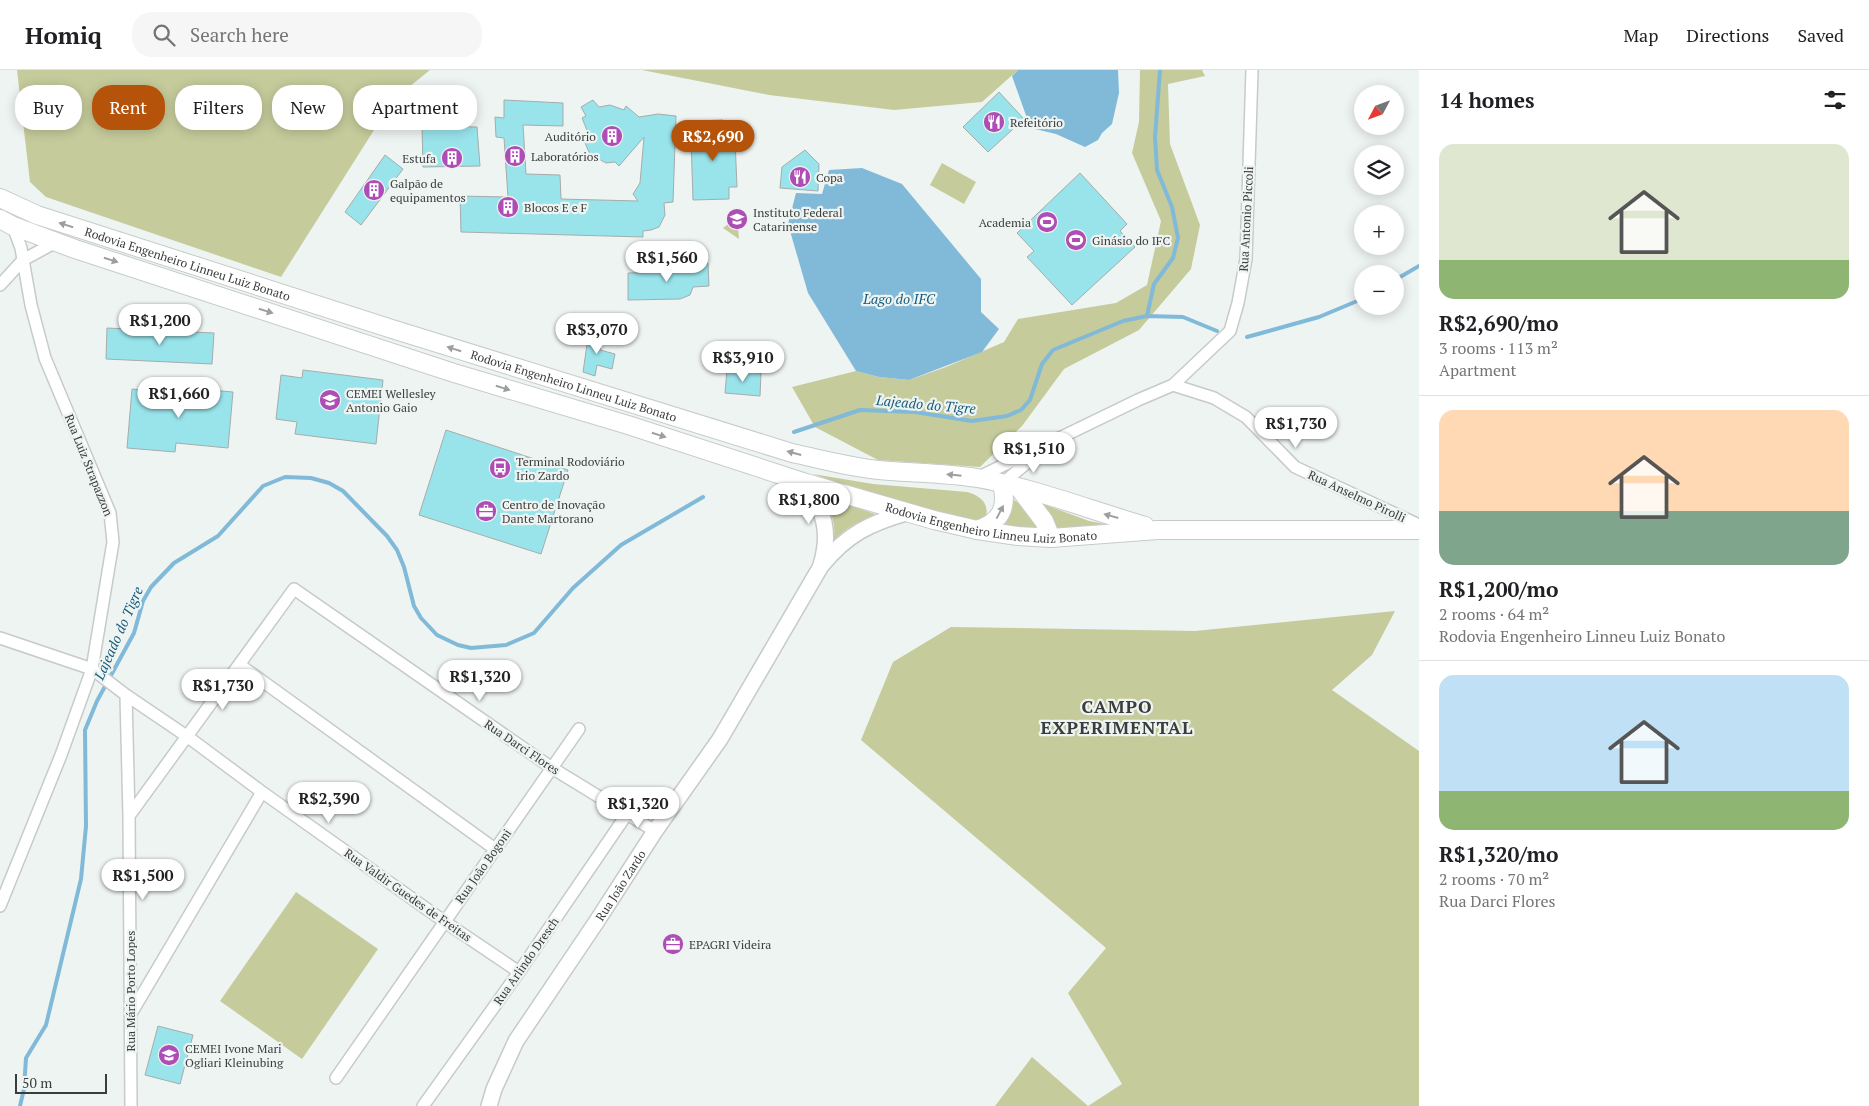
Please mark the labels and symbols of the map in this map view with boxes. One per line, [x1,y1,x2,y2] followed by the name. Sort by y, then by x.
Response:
[1354,85,1404,135] north arrow
[982,110,1006,134] restaurant icon: Refeitório
[1010,115,1063,130] place label: Refeitório
[667,119,759,162] pin: R$2,690
[600,124,624,148] building icon: Auditório
[545,129,596,144] place label: Auditório
[503,144,527,168] building icon: Laboratórios
[440,146,464,170] building icon: Estufa
[531,149,599,164] place label: Laboratórios
[402,151,436,166] place label: Estufa
[788,165,812,189] restaurant icon: Copa
[1236,166,1256,272] street label: Rua Antonio Piccoli
[816,170,843,185] place label: Copa
[390,176,466,205] place label: Galpão de equipamentos
[362,178,386,202] building icon: Galpão de equipamentos
[496,195,520,219] building icon: Blocos E e F
[524,200,587,215] place label: Blocos E e F
[753,205,843,234] place label: Instituto Federal Catarinense
[725,207,749,231] school or university icon: Instituto Federal Catarinense
[1035,210,1059,234] sports icon: Academia
[979,215,1031,230] place label: Academia
[58,220,73,228] one-way arrow
[83,223,293,304] street label: Rodovia Engenheiro Linneu Luiz Bonato
[1064,228,1088,252] sports icon: Ginásio do IFC
[1092,233,1170,248] place label: Ginásio do IFC
[621,240,713,283] pin: R$1,560
[104,257,119,265] one-way arrow
[862,289,936,308] water label: Lago do IFC
[114,304,206,346] pin: R$1,200
[258,307,273,315] one-way arrow
[551,312,643,355] pin: R$3,070
[697,340,789,383] pin: R$3,910
[447,344,462,352] one-way arrow
[469,346,679,424] street label: Rodovia Engenheiro Linneu Luiz Bonato
[133,376,225,419] pin: R$1,660
[496,384,511,392] one-way arrow
[346,386,437,415] place label: CEMEI Wellesley Antonio Gaio
[318,388,342,412] school or university icon: CEMEI Wellesley Antonio Gaio
[874,390,977,418] water label: Lajeado do Tigre
[1250,406,1342,449] pin: R$1,730
[62,412,116,518] street label: Rua Luiz Strapazzon
[652,432,667,440] one-way arrow
[988,432,1080,474] pin: R$1,510
[786,449,801,457] one-way arrow
[516,454,625,483] place label: Terminal Rodoviário Irio Zardo
[488,456,512,480] bus stop icon: Terminal Rodoviário Irio Zardo
[1306,467,1409,525] street label: Rua Anselmo Pirolli
[946,471,962,479] one-way arrow
[763,482,855,525] pin: R$1,800
[502,497,605,526] place label: Centro de Inovação Dante Martorano
[474,499,498,523] office icon: Centro de Inovação Dante Martorano
[884,499,1098,546] street label: Rodovia Engenheiro Linneu Luiz Bonato
[996,505,1004,520] one-way arrow
[1103,512,1118,520] one-way arrow
[89,583,147,683] water label: Lajeado do Tigre
[434,660,526,702] pin: R$1,320
[177,668,269,711] pin: R$1,730
[1041,694,1193,739] district label: CAMPO EXPERIMENTAL
[482,716,562,778] street label: Rua Darci Flores
[283,782,375,824] pin: R$2,390
[592,786,684,829] pin: R$1,320
[452,826,514,906] street label: Rua João Bogoni
[341,845,475,945] street label: Rua Valdir Guedes de Freitas
[592,847,649,923] street label: Rua João Zardo
[97,858,189,901] pin: R$1,500
[490,914,562,1008] street label: Rua Arlindo Dresch
[123,930,138,1052] street label: Rua Mário Porto Lopes
[661,932,685,956] office icon: EPAGRI Videira
[689,937,771,952] place label: EPAGRI Videira
[185,1041,284,1070] place label: CEMEI Ivone Mari Ogliari Kleinubing
[157,1043,181,1067] school or university icon: CEMEI Ivone Mari Ogliari Kleinubing
[15,1071,108,1094] scale bar

